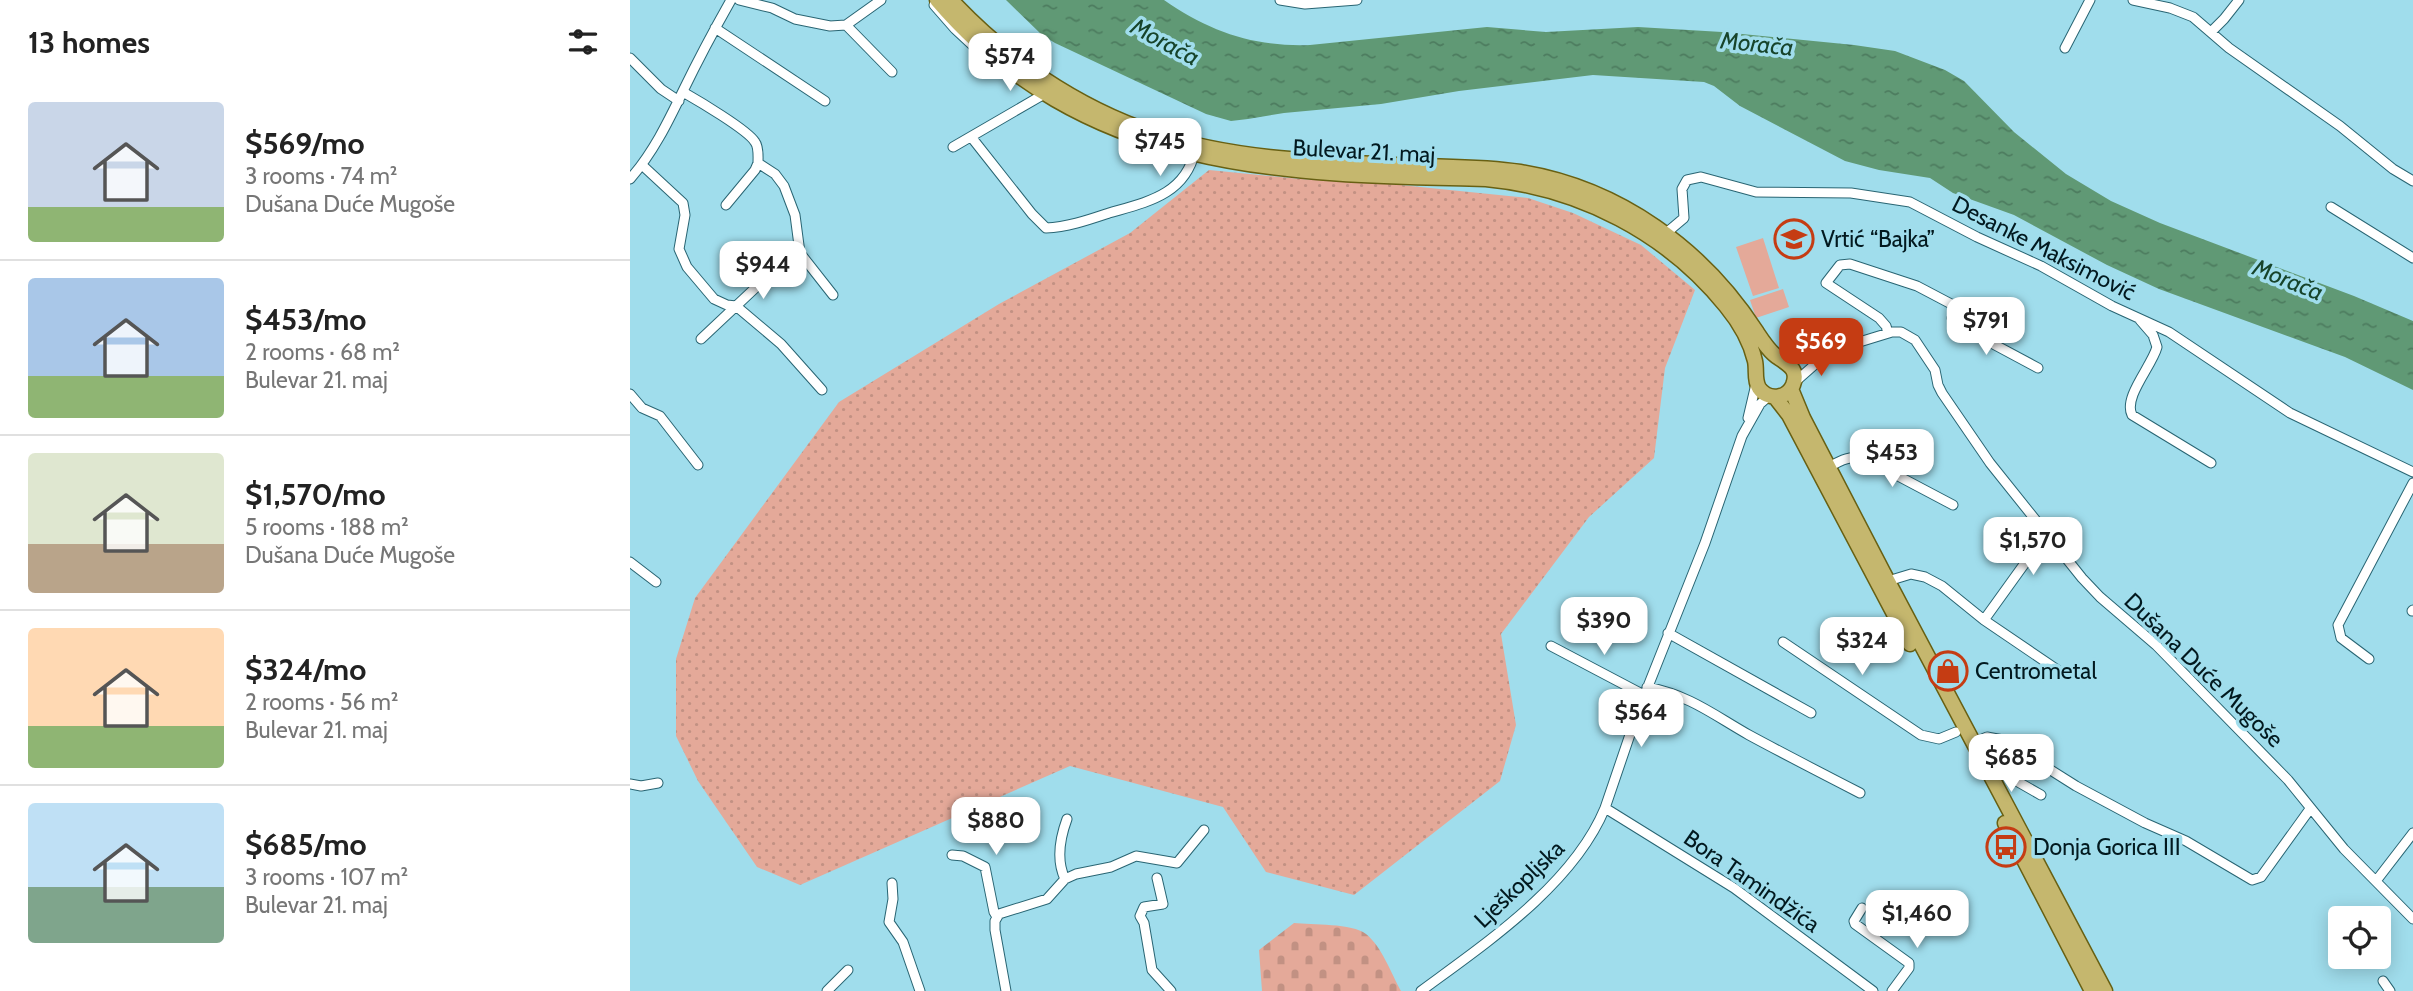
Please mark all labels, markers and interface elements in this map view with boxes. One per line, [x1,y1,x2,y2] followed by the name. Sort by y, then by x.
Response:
[1125,11,1204,72] water label: Morača
[564,23,602,61] icon: filters
[28,24,150,61] text: 13 homes
[1718,25,1795,62] water label: Morača
[969,34,1051,93] pin: $574
[985,42,1035,70] text: $574
[1119,118,1201,178] pin: $745
[245,125,365,162] text: $569/mo
[1135,127,1185,155] text: $745
[84,130,168,214] icon: home
[1292,133,1436,169] street label: Bulevar 21. maj
[245,162,397,190] text: 3 rooms · 74 m²
[245,190,455,218] text: Dušana Duće Mugoše
[1948,190,2140,306] street label: Desanke Maksimović
[1773,218,1815,260] school or university icon: Vrtić “Bajka”
[1821,225,1935,253] place label: Vrtić “Bajka”
[722,242,804,301] pin: $944
[736,250,790,278] text: $944
[2248,252,2328,307] water label: Morača
[1945,298,2027,357] pin: $791
[245,301,366,338] text: $453/mo
[84,306,168,390] icon: home
[1963,306,2009,334] text: $791
[1780,318,1862,378] pin: $569
[1795,327,1847,355] text: $569
[245,338,400,366] text: 2 rooms · 68 m²
[245,366,388,394] text: Bulevar 21. maj
[1851,430,1933,489] pin: $453
[1866,438,1918,466] text: $453
[245,476,386,513] text: $1,570/mo
[84,481,168,565] icon: home
[245,513,409,541] text: 5 rooms · 188 m²
[1976,518,2090,577] pin: $1,570
[1999,526,2067,554] text: $1,570
[245,541,455,569] text: Dušana Duće Mugoše
[2119,587,2289,753] street label: Dušana Duće Mugoše
[1563,598,1645,657] pin: $390
[1577,606,1631,634] text: $390
[1821,618,1903,677] pin: $324
[1836,626,1888,654] text: $324
[1927,650,1969,692] shop icon: Centrometal
[245,651,366,688] text: $324/mo
[84,656,168,740] icon: home
[1975,657,2097,685] place label: Centrometal
[245,688,399,716] text: 2 rooms · 56 m²
[1600,690,1682,749] pin: $564
[1615,698,1667,726] text: $564
[245,716,388,744] text: Bulevar 21. maj
[1970,734,2052,794] pin: $685
[1985,743,2037,771] text: $685
[955,798,1037,857] pin: $880
[967,806,1025,834] text: $880
[1679,824,1825,938] street label: Bora Tamindžića
[245,826,367,863] text: $685/mo
[1985,826,2027,868] bus stop icon: Donja Gorica III
[84,831,168,915] icon: home
[2033,833,2181,861] place label: Donja Gorica III
[1468,834,1570,934] street label: Lješkopljska
[245,863,408,891] text: 3 rooms · 107 m²
[1860,890,1974,950] pin: $1,460
[245,891,388,919] text: Bulevar 21. maj
[1882,899,1952,927] text: $1,460
[2328,906,2391,969] map controls
[2328,906,2391,969] button: locate

